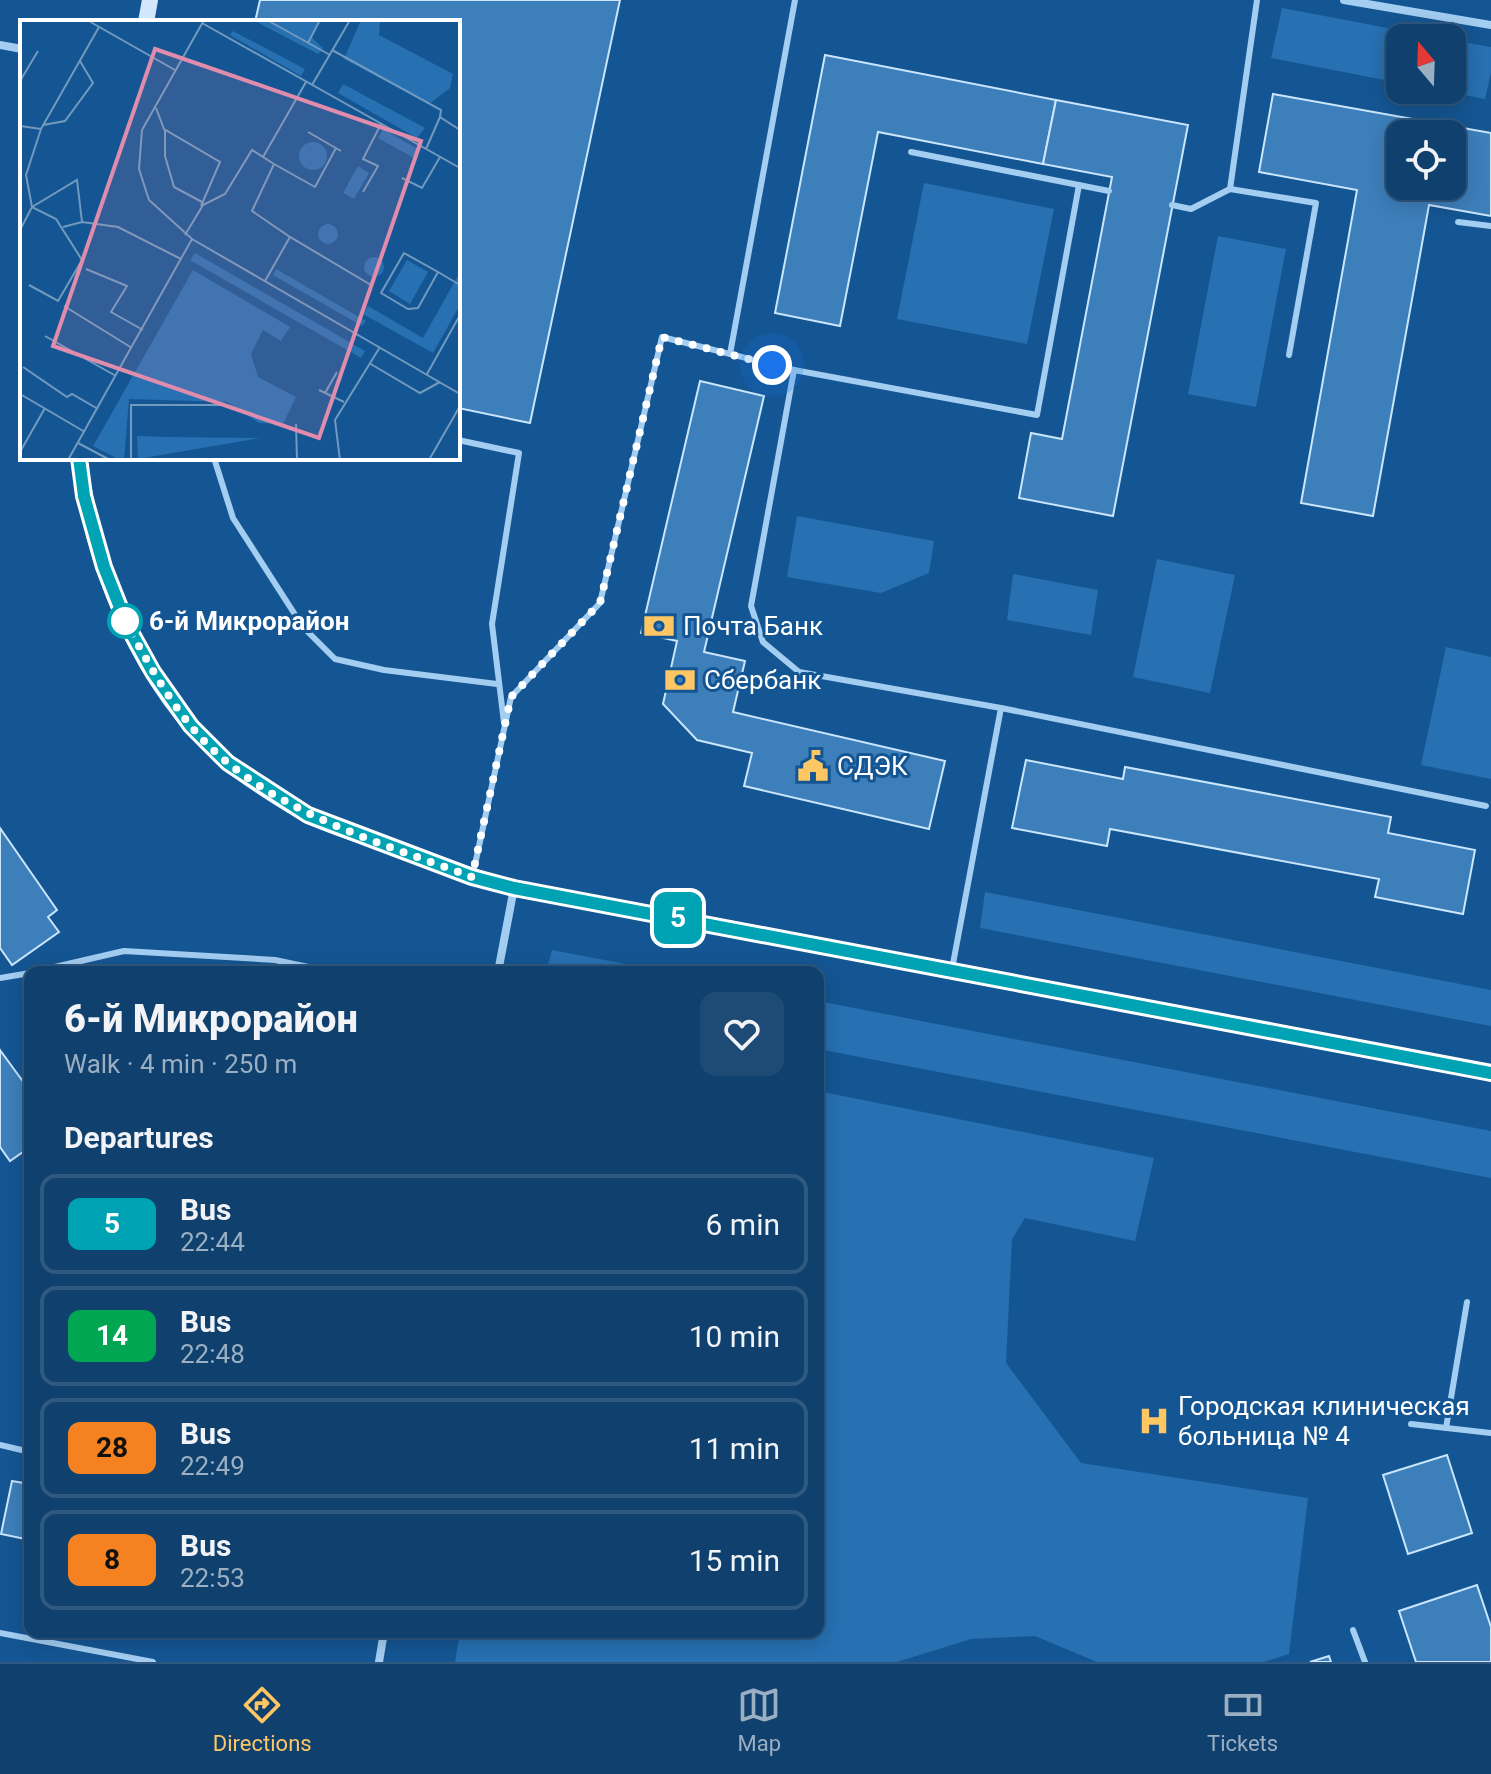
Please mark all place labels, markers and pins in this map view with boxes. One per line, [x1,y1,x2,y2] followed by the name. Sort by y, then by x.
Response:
[108,604,142,638] marker: 6-й Микрорайон
[149,606,349,636] place label: 6-й Микрорайон
[642,609,676,643] bank icon: Почта Банк
[683,611,823,641] place label: Почта Банк
[663,663,697,697] bank icon: Сбербанк
[704,665,821,695] place label: Сбербанк
[796,749,830,783] public building icon: СДЭК
[837,751,908,781] place label: СДЭК
[1178,1391,1470,1451] place label: Городская клиническая больница № 4
[1137,1404,1171,1438] hospital icon: Городская клиническая больница № 4

